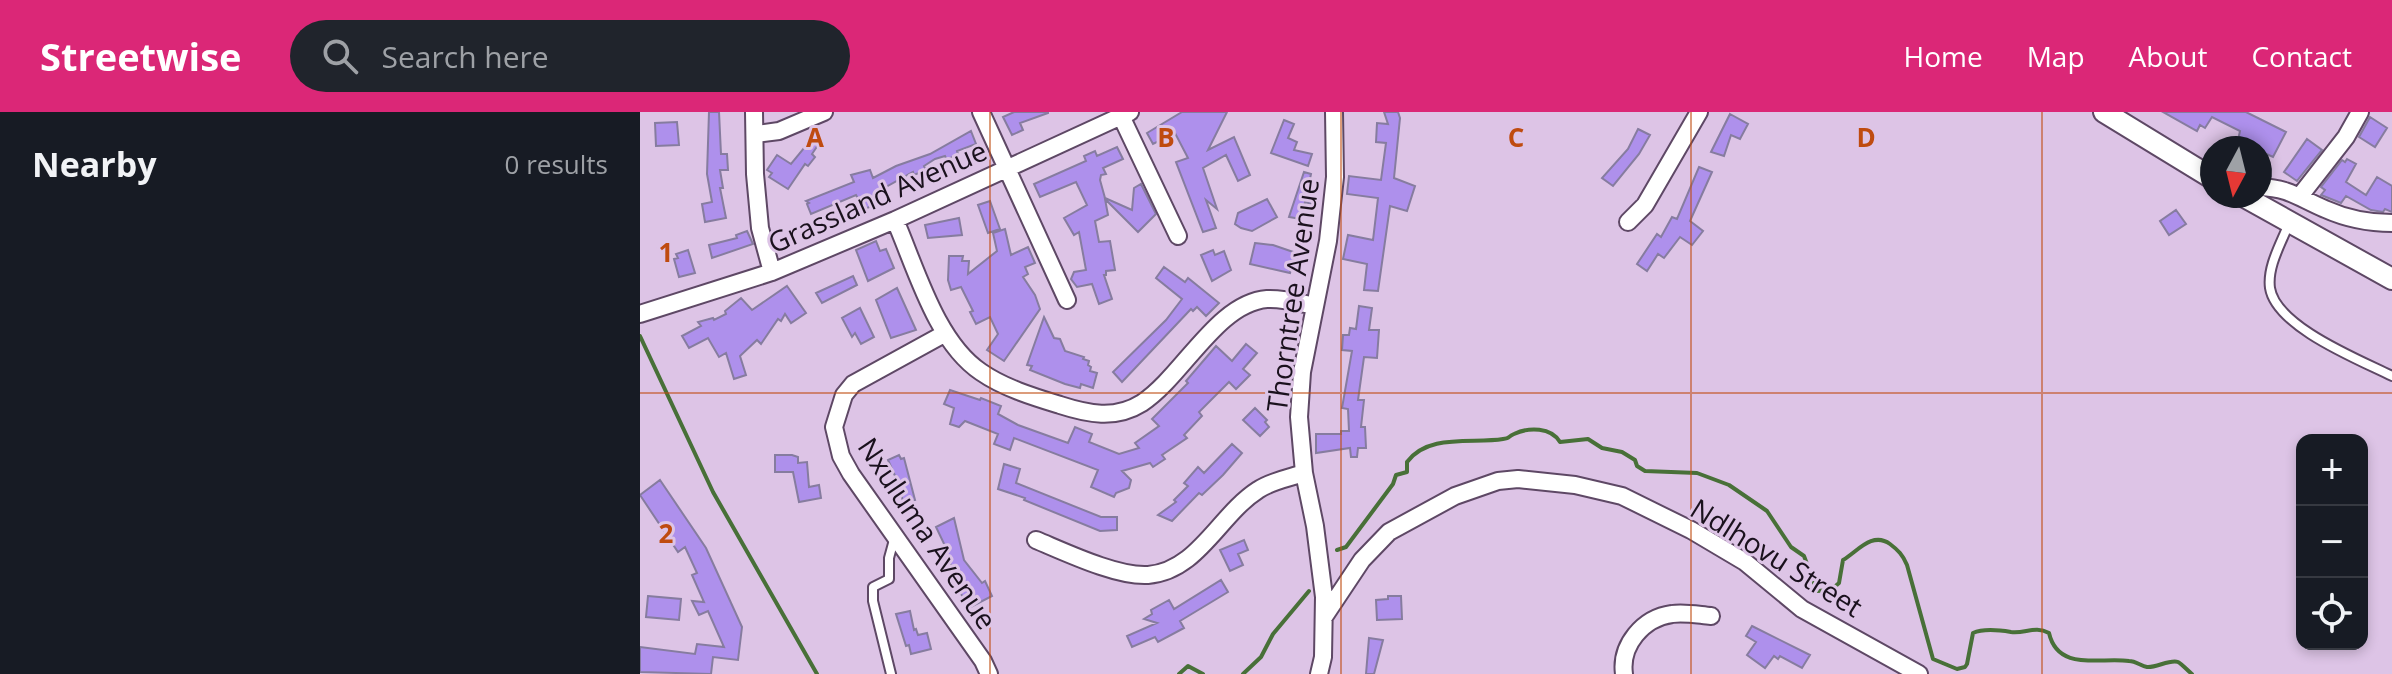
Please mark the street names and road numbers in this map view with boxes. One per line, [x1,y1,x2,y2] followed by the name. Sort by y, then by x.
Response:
[762,133,992,259] street label: Grassland Avenue
[1257,176,1327,414] street label: Thorntree Avenue
[850,430,1006,636] street label: Nxuluma Avenue
[1684,489,1870,625] street label: Ndlhovu Street

